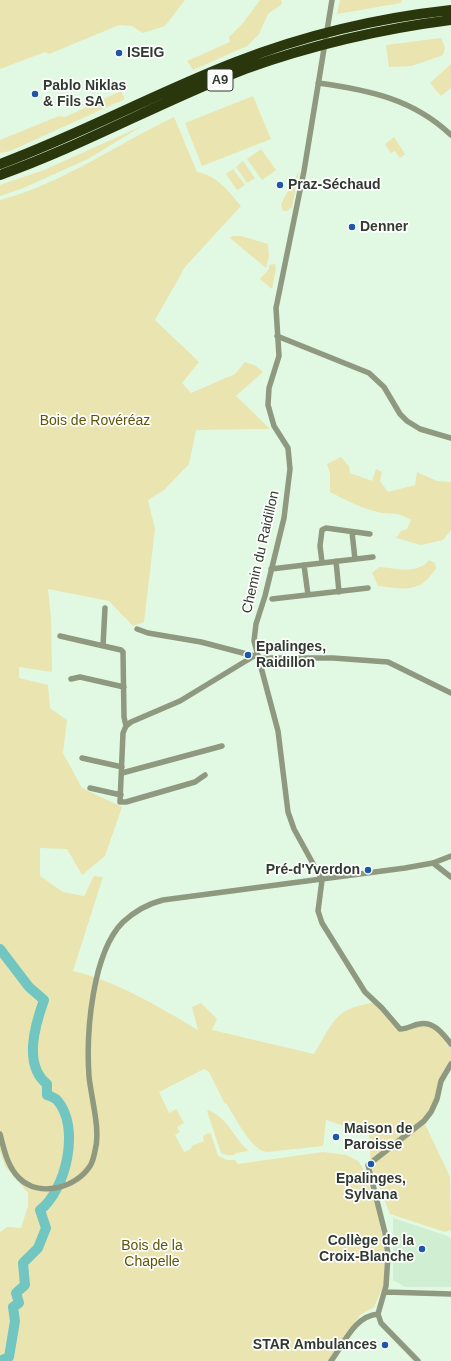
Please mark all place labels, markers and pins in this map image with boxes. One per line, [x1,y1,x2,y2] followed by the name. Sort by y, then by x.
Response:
[127,45,164,61] place label: ISEIG
[114,48,124,58] marker: ISEIG
[43,78,126,110] place label: Pablo Niklas & Fils SA
[30,89,40,99] marker: Pablo Niklas & Fils SA
[288,177,381,193] place label: Praz-Séchaud
[275,180,285,190] marker: Praz-Séchaud
[360,219,408,235] place label: Denner
[347,222,357,232] marker: Denner
[256,639,326,672] place label: Epalinges, Raidillon
[243,650,253,660] marker: Epalinges, Raidillon
[266,862,360,878] place label: Pré-d'Yverdon
[363,865,373,875] marker: Pré-d'Yverdon
[344,1121,412,1154] place label: Maison de Paroisse
[331,1132,341,1142] marker: Maison de Paroisse
[366,1159,376,1169] marker: Epalinges, Sylvana
[336,1171,406,1204] place label: Epalinges, Sylvana
[319,1233,414,1266] place label: Collège de la Croix-Blanche
[417,1244,427,1254] marker: Collège de la Croix-Blanche
[253,1337,377,1353] place label: STAR Ambulances
[380,1340,390,1350] marker: STAR Ambulances

